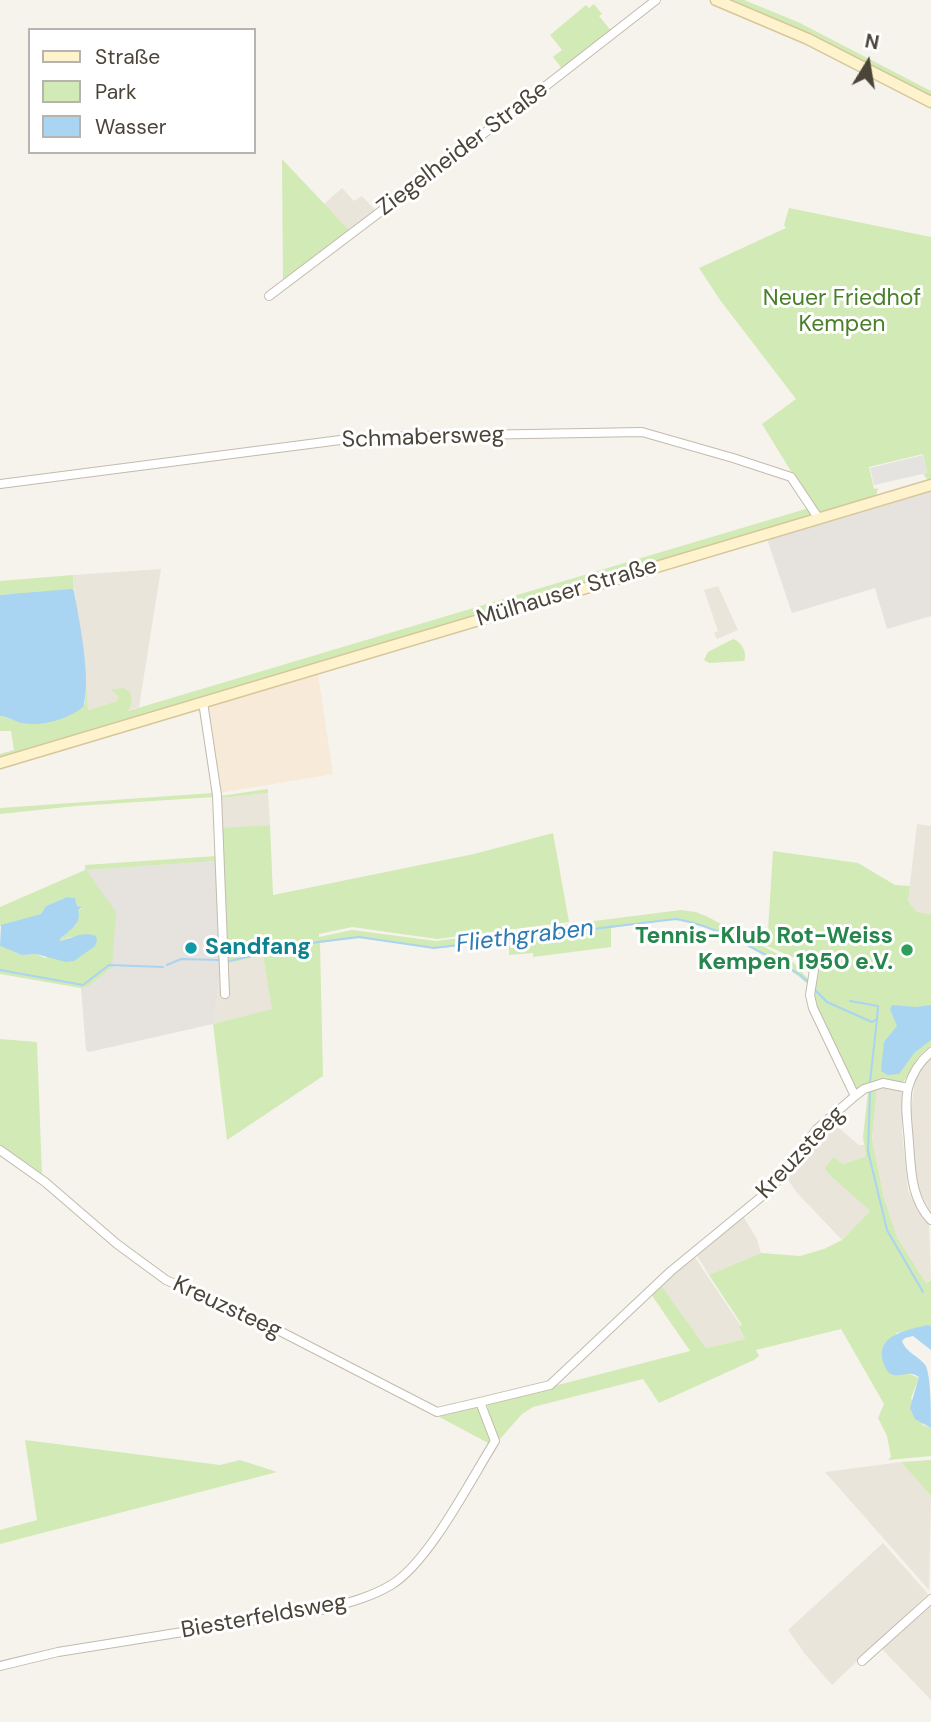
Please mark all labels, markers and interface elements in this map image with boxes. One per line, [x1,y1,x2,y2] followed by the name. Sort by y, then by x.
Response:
[28,28,256,154] legend
[833,28,903,98] north arrow
[863,28,881,55] text: N
[95,43,160,71] text: Straße
[372,76,554,222] street label: Ziegelheider Straße
[95,78,136,106] text: Park
[95,113,167,141] text: Wasser
[763,285,921,339] park label: Neuer Friedhof Kempen
[341,421,505,455] street label: Schmabersweg
[473,552,661,634] street label: Mülhauser Straße
[455,914,595,960] water label: Fliethgraben
[635,923,893,977] place label: Tennis-Klub Rot-Weiss Kempen 1950 e.V.
[205,934,311,962] place label: Sandfang
[183,940,199,956] marker: Sandfang
[899,942,915,958] marker: Tennis-Klub Rot-Weiss Kempen 1950 e.V.
[751,1101,851,1205] street label: Kreuzsteeg
[168,1271,286,1345] street label: Kreuzsteeg
[179,1589,349,1645] street label: Biesterfeldsweg

